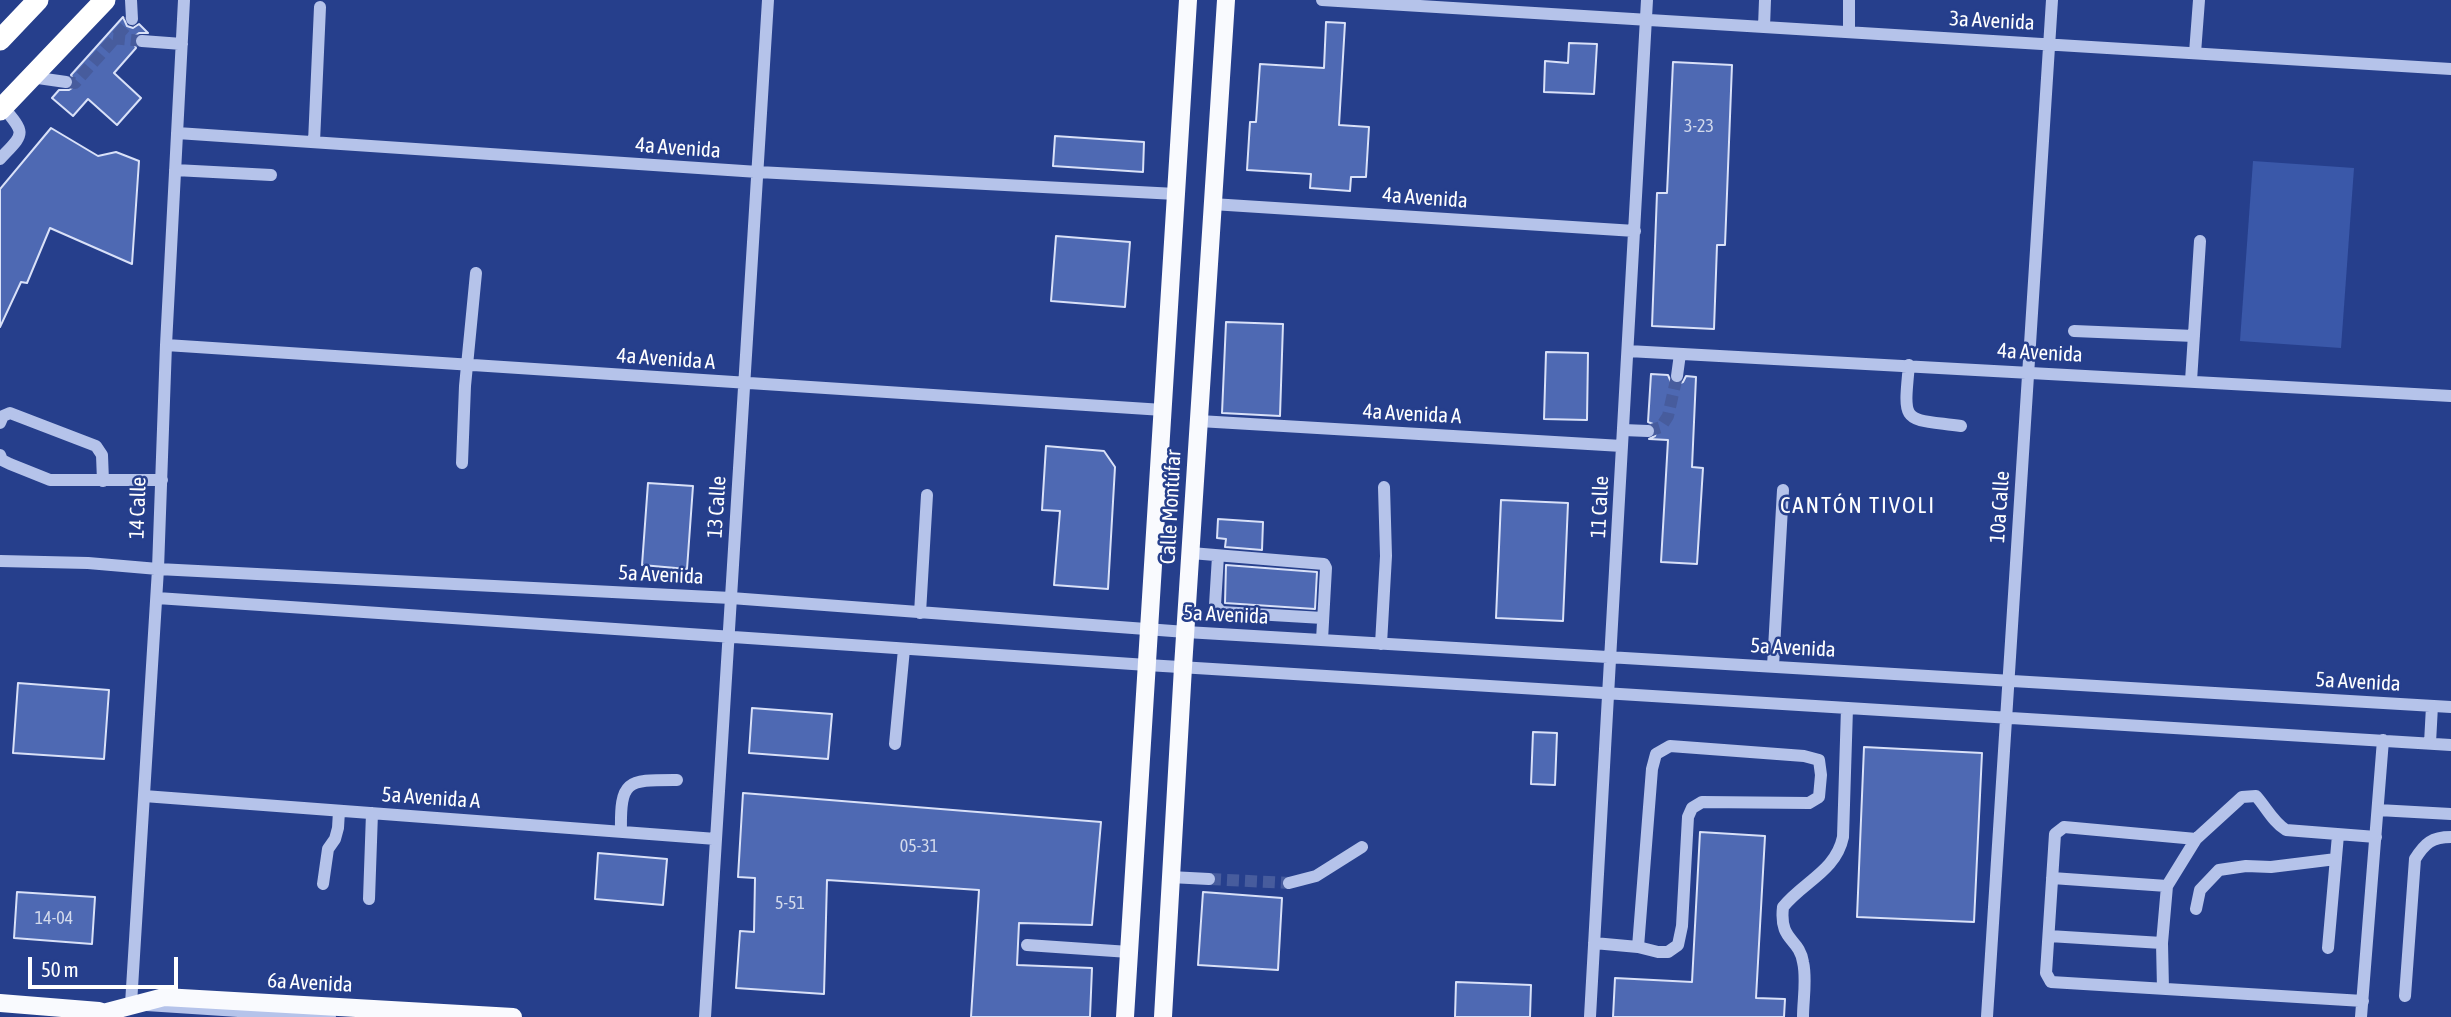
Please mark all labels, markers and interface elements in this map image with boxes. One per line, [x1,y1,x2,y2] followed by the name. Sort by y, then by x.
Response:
[1949,6,2035,36] street label: 3a Avenida
[1684,115,1714,137] house number: 3-23
[634,132,722,164] street label: 4a Avenida
[1381,182,1469,214] street label: 4a Avenida
[1997,338,2083,368] street label: 4a Avenida
[616,343,716,375] street label: 4a Avenida A
[1362,399,1462,429] street label: 4a Avenida A
[1155,449,1187,565] street label: Calle Montúfar
[1985,470,2015,544] street label: 10a Calle
[702,475,732,539] street label: 13 Calle
[1586,475,1614,539] street label: 11 Calle
[124,476,152,540] street label: 14 Calle
[1782,492,1934,520] district label: CANTÓN TIVOLI
[618,560,704,590] street label: 5a Avenida
[1183,600,1269,630] street label: 5a Avenida
[1750,633,1836,663] street label: 5a Avenida
[2315,667,2401,697] street label: 5a Avenida
[381,782,481,814] street label: 5a Avenida A
[900,835,938,857] house number: 05-31
[775,892,805,914] house number: 5-51
[35,907,73,929] house number: 14-04
[32,944,182,988] scale bar
[41,957,79,981] text: 50 m
[267,968,353,998] street label: 6a Avenida

